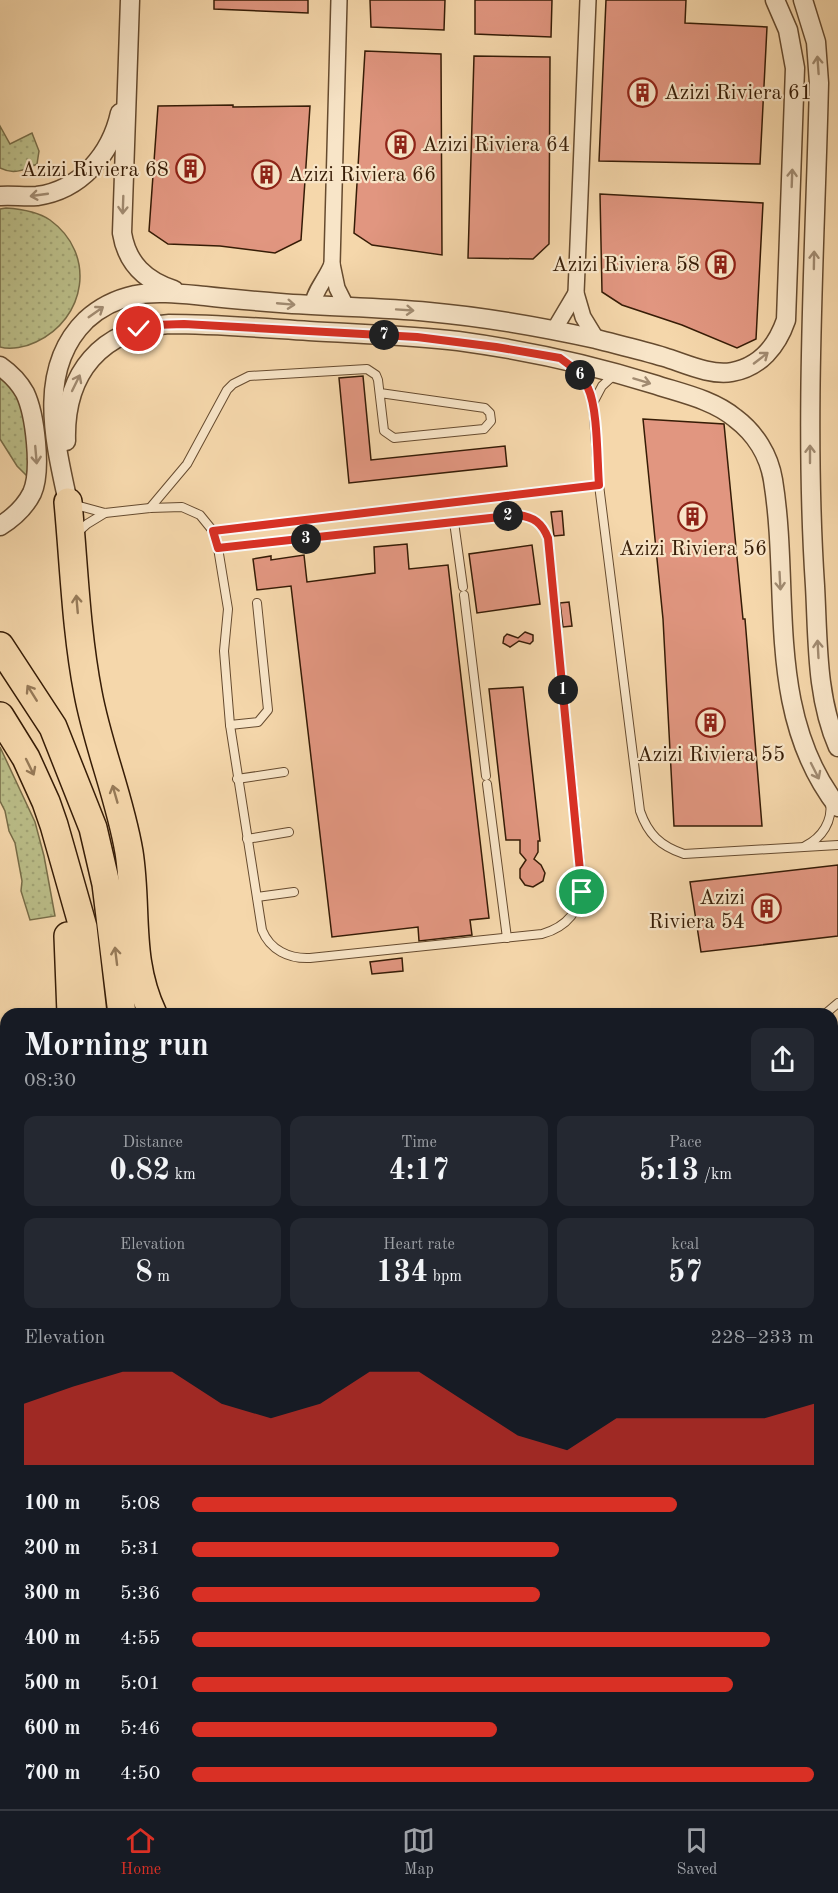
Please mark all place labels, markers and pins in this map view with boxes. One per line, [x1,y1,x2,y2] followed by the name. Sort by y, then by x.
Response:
[627,76,659,108] building icon: Azizi Riviera 61
[664,83,812,104] place label: Azizi Riviera 61
[385,128,417,160] building icon: Azizi Riviera 64
[422,135,570,156] place label: Azizi Riviera 64
[174,153,206,185] building icon: Azizi Riviera 68
[251,158,283,190] building icon: Azizi Riviera 66
[21,160,169,181] place label: Azizi Riviera 68
[288,165,436,186] place label: Azizi Riviera 66
[705,248,737,280] building icon: Azizi Riviera 58
[552,255,700,276] place label: Azizi Riviera 58
[113,303,164,354] pin
[369,320,399,350] pin: 7
[565,360,595,390] pin: 6
[493,501,523,531] pin: 2
[677,501,709,533] building icon: Azizi Riviera 56
[291,524,321,554] pin: 3
[619,539,767,560] place label: Azizi Riviera 56
[548,675,578,705] pin: 1
[695,707,727,739] building icon: Azizi Riviera 55
[637,745,785,766] place label: Azizi Riviera 55
[556,866,607,917] pin
[649,888,745,933] place label: Azizi Riviera 54
[750,893,782,925] building icon: Azizi Riviera 54

